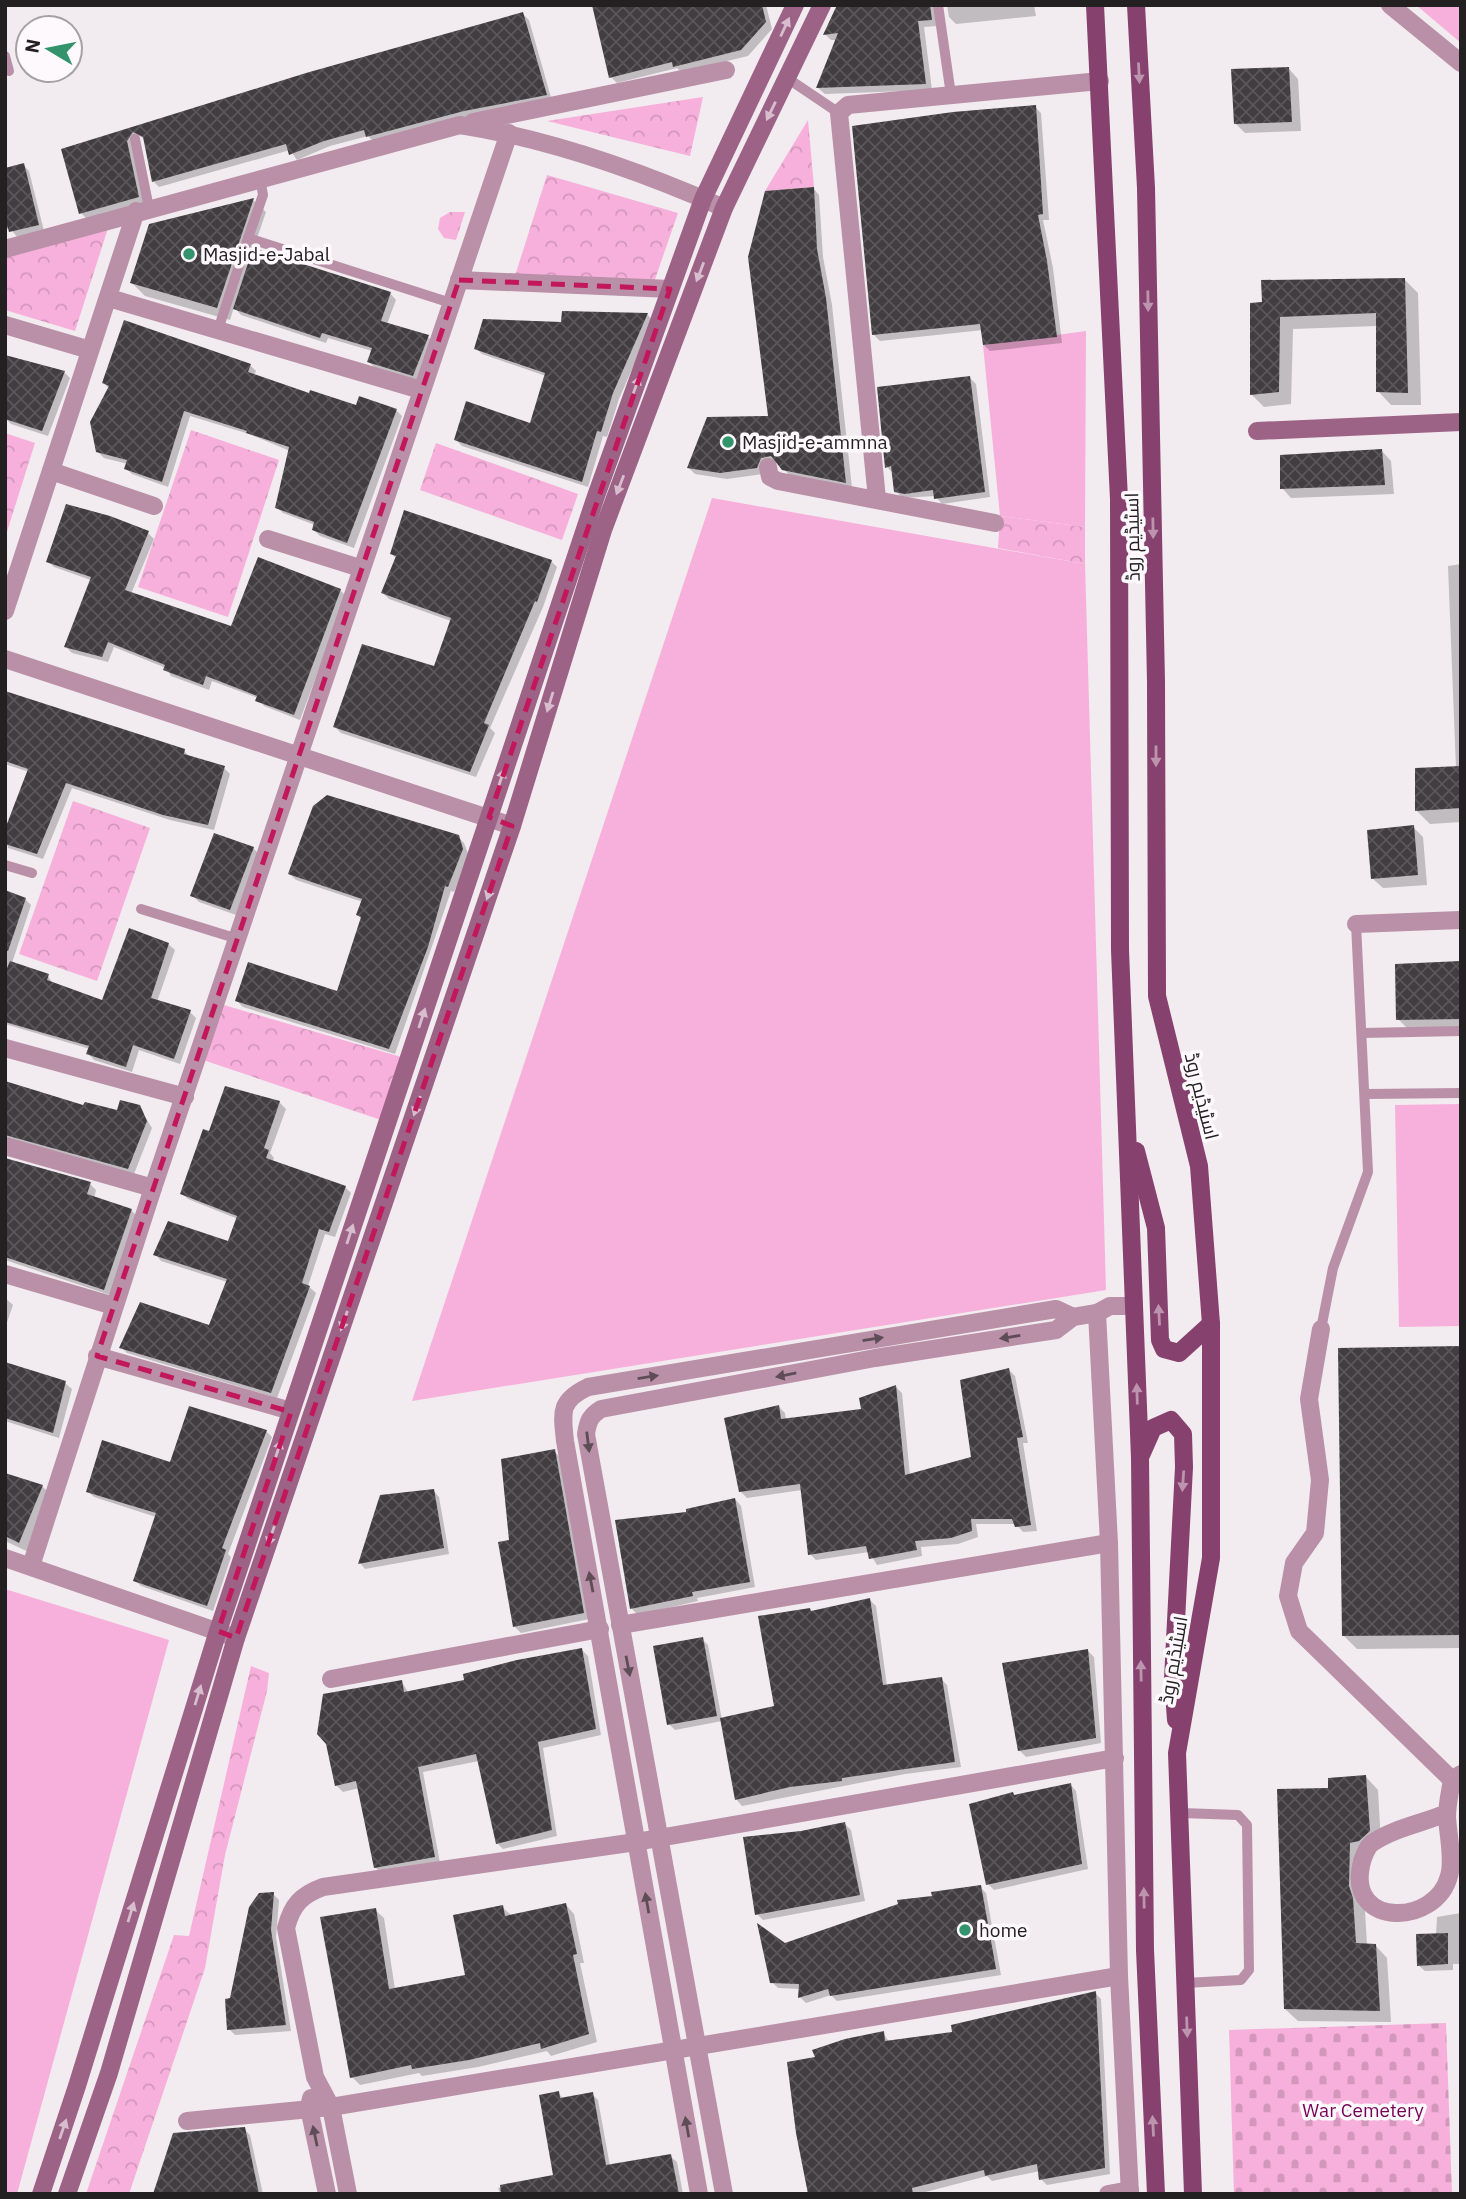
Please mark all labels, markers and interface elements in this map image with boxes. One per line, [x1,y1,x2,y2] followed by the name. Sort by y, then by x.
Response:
[14,14,84,84] north arrow
[779,17,790,37] one-way arrow
[19,37,45,55] text: N
[1134,63,1145,85] one-way arrow
[765,101,776,121] one-way arrow
[203,242,330,266] place label: Masjid-e-Jabal
[181,246,197,262] marker: Masjid-e-Jabal
[694,262,705,283] one-way arrow
[1142,290,1154,312] one-way arrow
[630,375,641,396] one-way arrow
[742,430,888,454] place label: Masjid-e-ammna
[720,434,736,450] marker: Masjid-e-ammna
[614,475,625,496] one-way arrow
[1119,492,1147,582] street label: اسٹیڈیم روڈ
[1147,517,1159,539] one-way arrow
[545,691,555,712] one-way arrow
[1150,745,1162,767] one-way arrow
[497,769,507,790] one-way arrow
[484,880,495,901] one-way arrow
[417,1008,428,1029] one-way arrow
[1178,1050,1224,1142] street label: اسٹیڈیم روڈ
[411,1095,422,1116] one-way arrow
[345,1224,356,1245] one-way arrow
[1153,1304,1164,1326] one-way arrow
[338,1311,349,1332] one-way arrow
[999,1332,1021,1343] one-way arrow
[862,1333,884,1344] one-way arrow
[775,1370,797,1381] one-way arrow
[637,1371,659,1382] one-way arrow
[1132,1383,1143,1405] one-way arrow
[582,1431,593,1453] one-way arrow
[273,1440,284,1461] one-way arrow
[1178,1470,1189,1492] one-way arrow
[265,1526,276,1547] one-way arrow
[585,1571,596,1593] one-way arrow
[1153,1614,1194,1706] street label: اسٹیڈیم روڈ
[622,1655,633,1677] one-way arrow
[1135,1660,1147,1682] one-way arrow
[193,1684,204,1705] one-way arrow
[1138,1887,1150,1909] one-way arrow
[642,1892,653,1914] one-way arrow
[126,1902,137,1923] one-way arrow
[979,1918,1027,1942] place label: home
[957,1922,973,1938] marker: home
[1181,2016,1193,2038] one-way arrow
[1302,2098,1424,2122] park label: War Cemetery
[1148,2114,1159,2136] one-way arrow
[681,2115,692,2137] one-way arrow
[58,2119,69,2140] one-way arrow
[309,2125,320,2147] one-way arrow

